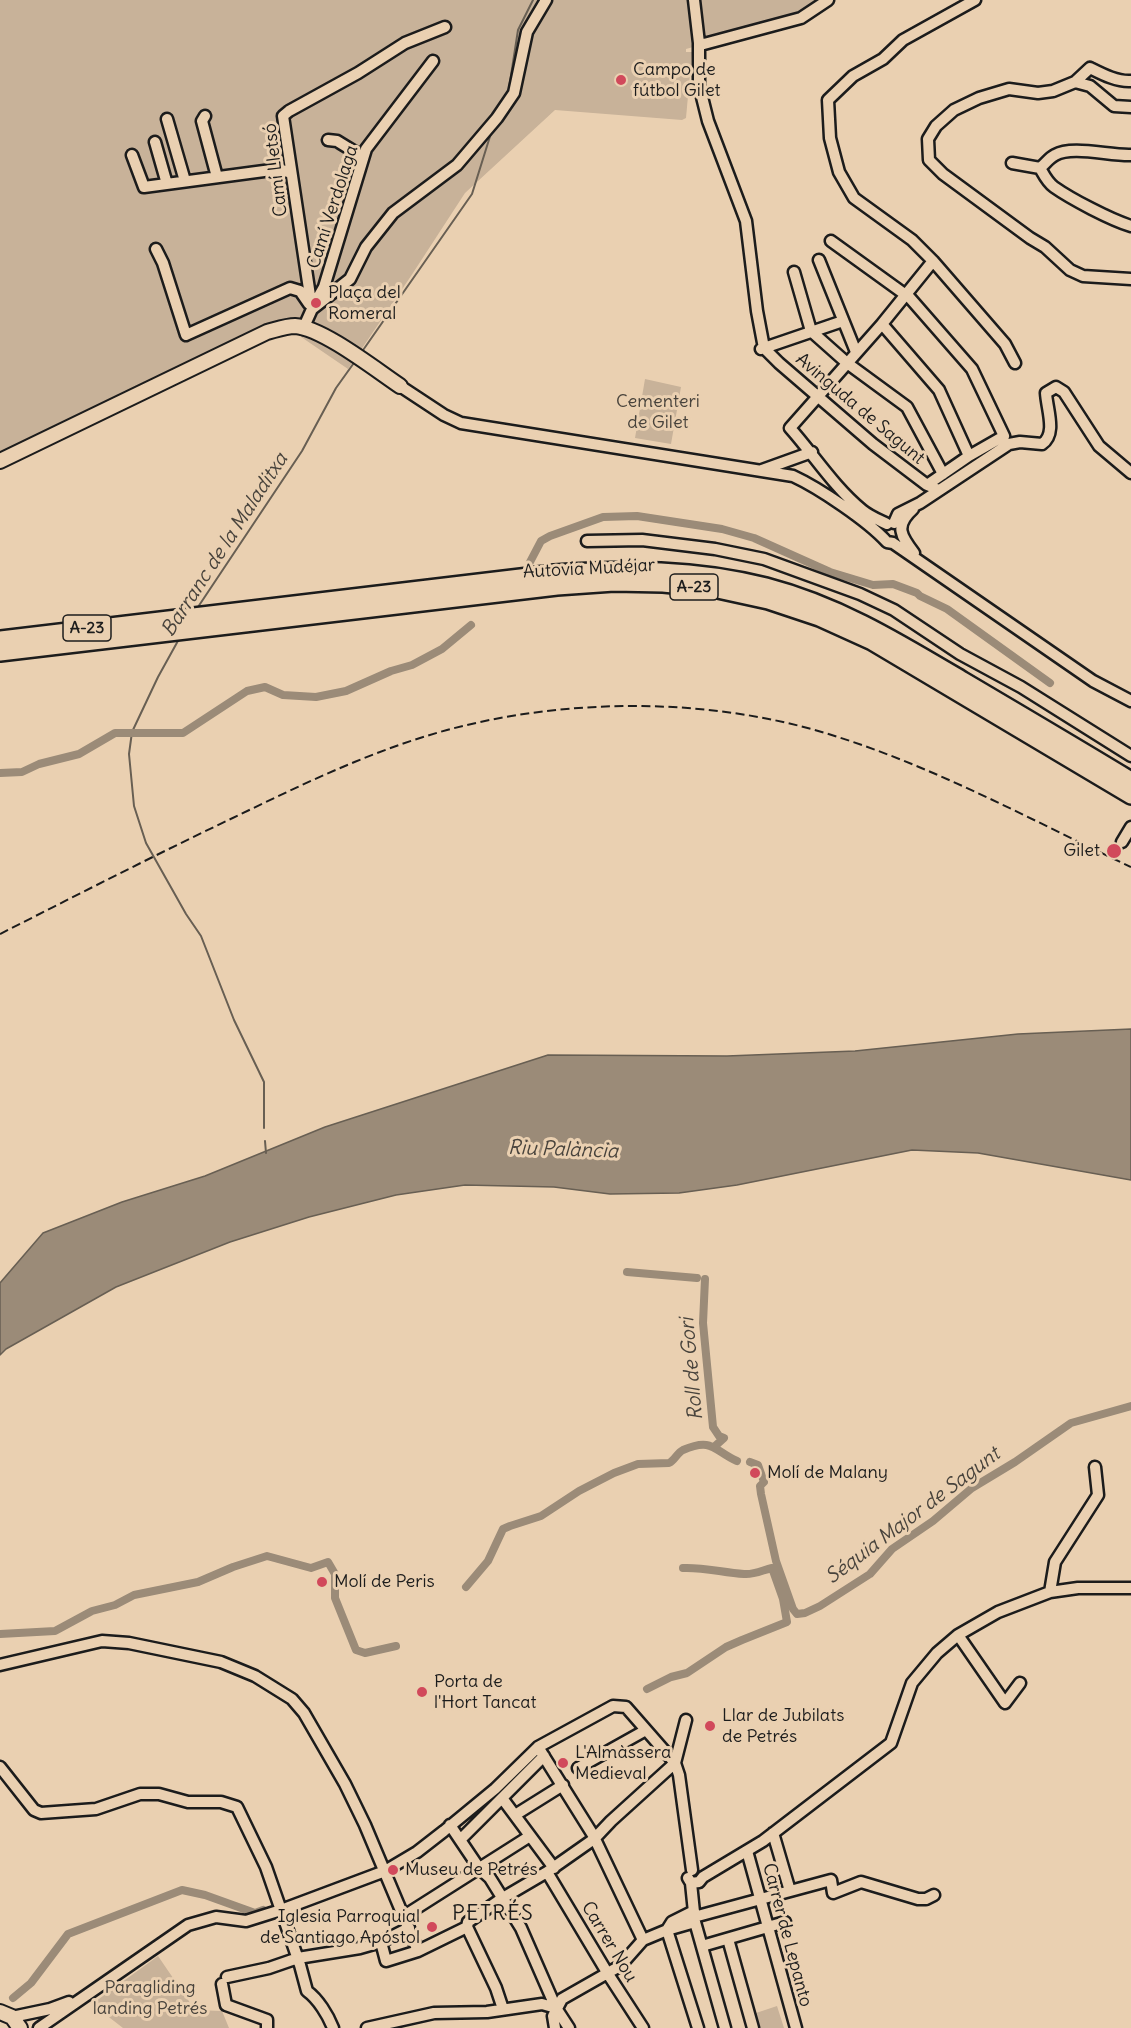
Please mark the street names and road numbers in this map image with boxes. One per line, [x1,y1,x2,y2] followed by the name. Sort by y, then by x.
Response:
[260,122,292,218] street label: Camí Lletsó
[303,142,363,272] street label: Camí Verdolaga
[791,349,929,469] street label: Avinguda de Sagunt
[522,555,656,583] street label: Autovía Mudéjar
[670,574,718,600] road number: A-23
[63,615,111,641] road number: A-23
[757,1861,817,2009] street label: Carrer de Lepanto
[576,1898,642,1986] street label: Carrer Nou

